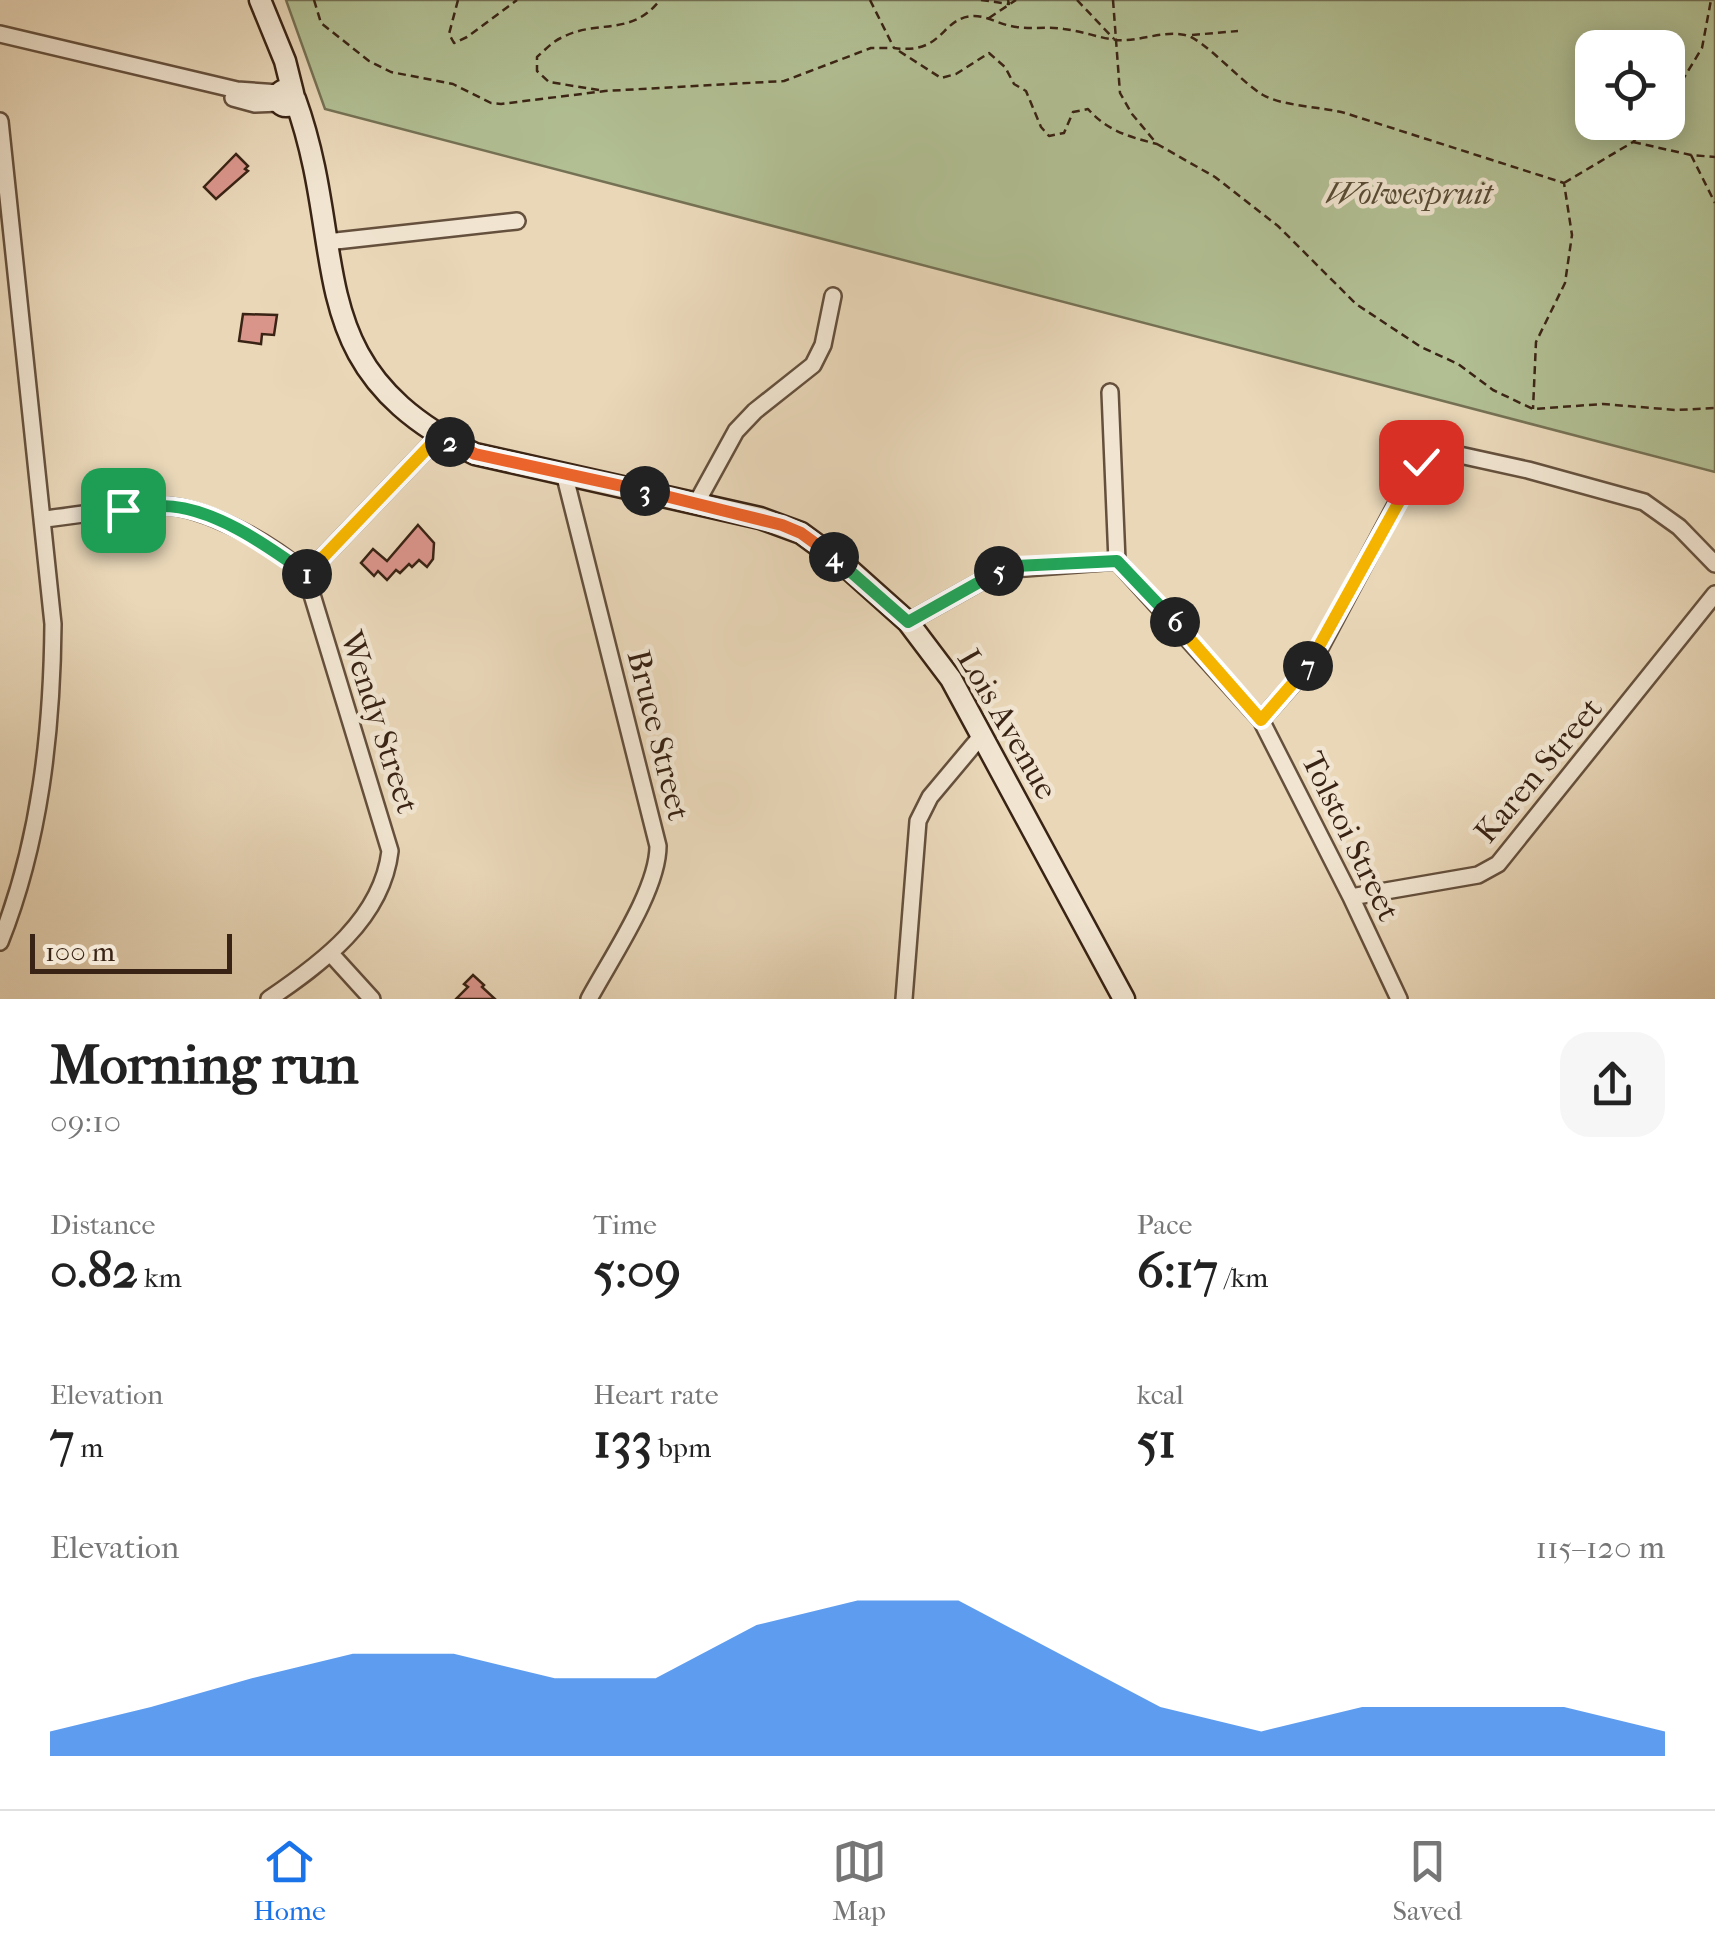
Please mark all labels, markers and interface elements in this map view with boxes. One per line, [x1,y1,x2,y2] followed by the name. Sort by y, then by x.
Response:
[1575,30,1685,140] map controls
[1575,30,1685,140] button: locate
[1325,175,1495,212] park label: Wolwespruit
[425,417,475,467] pin: 2
[1379,420,1464,505] pin
[443,425,457,458] text: 2
[1394,435,1449,490] icon: check
[620,466,670,516] pin: 3
[81,468,166,553] pin
[639,474,651,507] text: 3
[96,483,151,538] icon: arrive
[809,532,859,582] pin: 4
[826,540,842,573] text: 4
[974,546,1024,596] pin: 5
[282,549,332,599] pin: 1
[993,554,1005,587] text: 5
[302,557,312,590] text: 1
[1150,597,1200,647] pin: 6
[1167,605,1183,638] text: 6
[332,626,426,818] street label: Wendy Street
[1283,641,1333,691] pin: 7
[950,643,1065,806] street label: Lois Avenue
[620,646,698,824] street label: Bruce Street
[1301,649,1315,682] text: 7
[1467,690,1610,850] street label: Karen Street
[1294,746,1408,927] street label: Tolstoi Street
[30,929,232,974] scale bar
[45,935,115,968] text: 100 m
[1560,1032,1665,1137] button: share
[50,1033,358,1097] text: Morning run
[50,1103,121,1140] text: 09:10
[50,1208,155,1241] text: Distance
[593,1208,657,1241] text: Time
[1137,1208,1192,1241] text: Pace
[50,1241,138,1300] text: 0.82
[593,1241,681,1300] text: 5:09
[1137,1241,1218,1300] text: 6:17
[138,1261,182,1294] text: km
[1218,1261,1268,1294] text: /km
[50,1378,163,1411] text: Elevation
[593,1378,719,1411] text: Heart rate
[1137,1378,1184,1411] text: kcal
[50,1411,74,1470] text: 7
[593,1411,652,1470] text: 133
[1137,1411,1176,1470] text: 51
[74,1431,103,1464] text: m
[652,1431,711,1464] text: bpm
[50,1529,179,1566] text: Elevation
[1536,1529,1665,1566] text: 115–120 m
[253,1834,326,1927] tab: Home
[832,1834,887,1927] tab: Map
[1393,1834,1462,1927] tab: Saved

